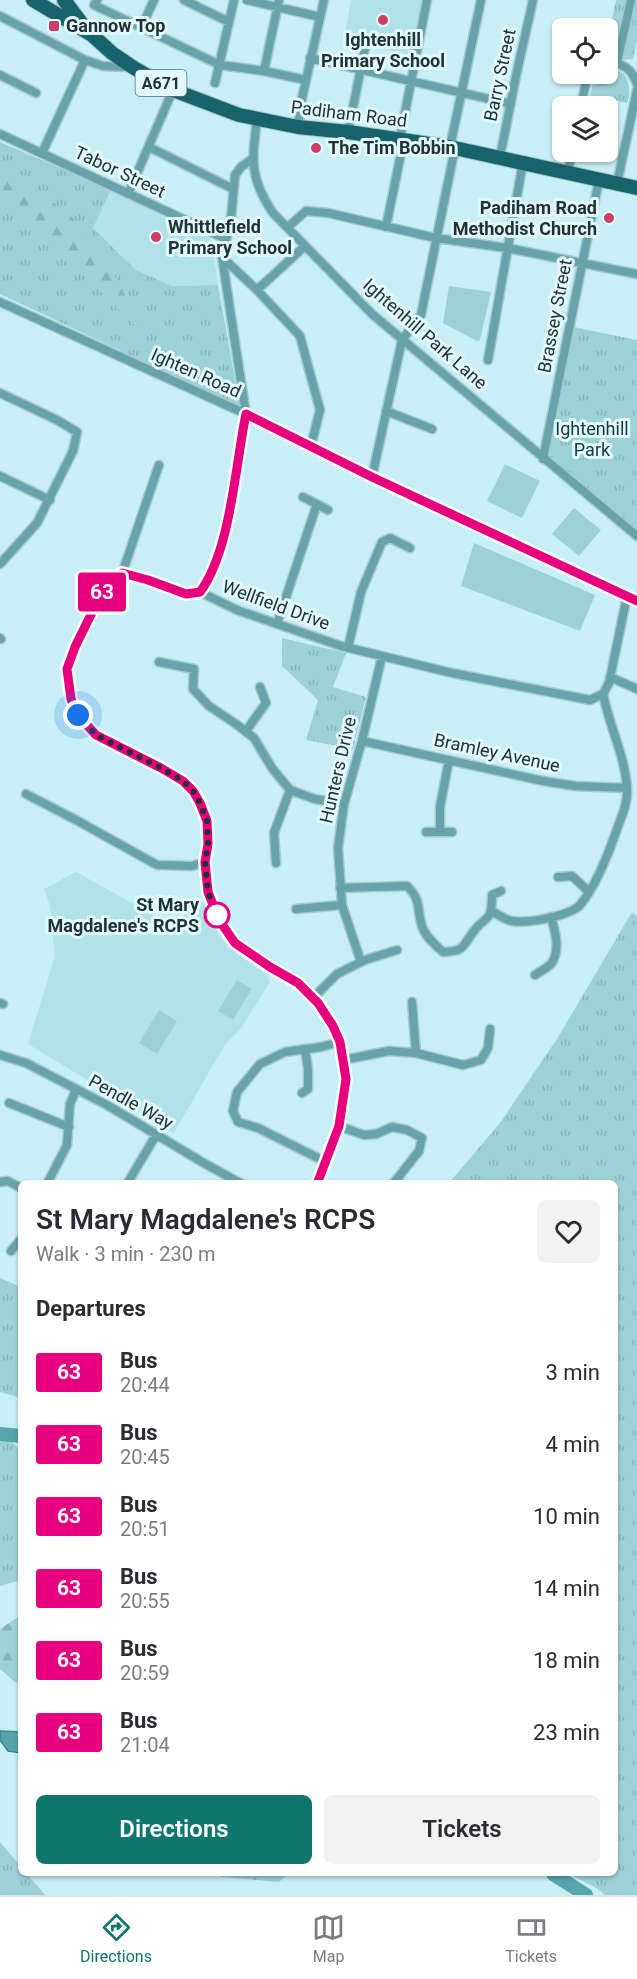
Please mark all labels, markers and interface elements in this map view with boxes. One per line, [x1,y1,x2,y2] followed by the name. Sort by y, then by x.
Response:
[376,13,390,27] marker: Ightenhill Primary School
[66,15,165,36] place label: Gannow Top
[552,18,618,162] map controls
[552,18,618,84] button: locate
[47,19,61,33] marker: Gannow Top
[479,27,520,123] street label: Barry Street
[321,29,445,71] place label: Ightenhill Primary School
[136,70,186,96] road number: A671
[290,96,408,131] street label: Padiham Road
[552,96,618,162] button: layers
[328,137,456,158] place label: The Tim Bobbin
[71,141,169,202] street label: Tabor Street
[309,141,323,155] marker: The Tim Bobbin
[453,197,597,239] place label: Padiham Road Methodist Church
[602,211,616,225] marker: Padiham Road Methodist Church
[168,216,292,258] place label: Whittlefield Primary School
[149,230,163,244] marker: Whittlefield Primary School
[533,257,576,374] street label: Brassey Street
[359,274,492,393] street label: Ightenhill Park Lane
[148,343,244,402] street label: Ighten Road
[555,418,629,460] park label: Ightenhill Park
[75,572,129,612] line badge: 63
[220,575,333,634] street label: Wellfield Drive
[90,580,114,604] text: 63
[63,700,93,730] your location
[315,715,360,825] street label: Hunters Drive
[432,729,562,776] street label: Bramley Avenue
[48,894,200,936] place label: St Mary Magdalene's RCPS
[204,902,230,928] marker: St Mary Magdalene's RCPS
[85,1070,177,1134] street label: Pendle Way
[537,1200,600,1263] button: heart
[36,1203,375,1236] text: St Mary Magdalene's RCPS
[36,1242,215,1266] text: Walk · 3 min · 230 m
[36,1296,146,1321] text: Departures
[120,1348,158,1373] text: Bus
[57,1360,81,1384] text: 63
[545,1360,600,1385] text: 3 min
[120,1373,170,1397] text: 20:44
[120,1420,158,1445] text: Bus
[57,1432,81,1456] text: 63
[545,1432,600,1457] text: 4 min
[120,1445,170,1469] text: 20:45
[120,1492,158,1517] text: Bus
[57,1504,81,1528] text: 63
[533,1504,600,1529] text: 10 min
[120,1517,170,1541] text: 20:51
[120,1564,158,1589] text: Bus
[57,1576,81,1600] text: 63
[533,1576,600,1601] text: 14 min
[120,1589,170,1613] text: 20:55
[120,1636,158,1661] text: Bus
[57,1648,81,1672] text: 63
[533,1648,600,1673] text: 18 min
[120,1661,170,1685] text: 20:59
[120,1708,158,1733] text: Bus
[57,1720,81,1744] text: 63
[533,1720,600,1745] text: 23 min
[120,1733,170,1757] text: 21:04
[36,1795,312,1864] button: Directions
[324,1795,600,1864] button: Tickets
[80,1911,152,1966] tab: Directions
[312,1911,345,1966] tab: Map
[505,1911,557,1966] tab: Tickets

